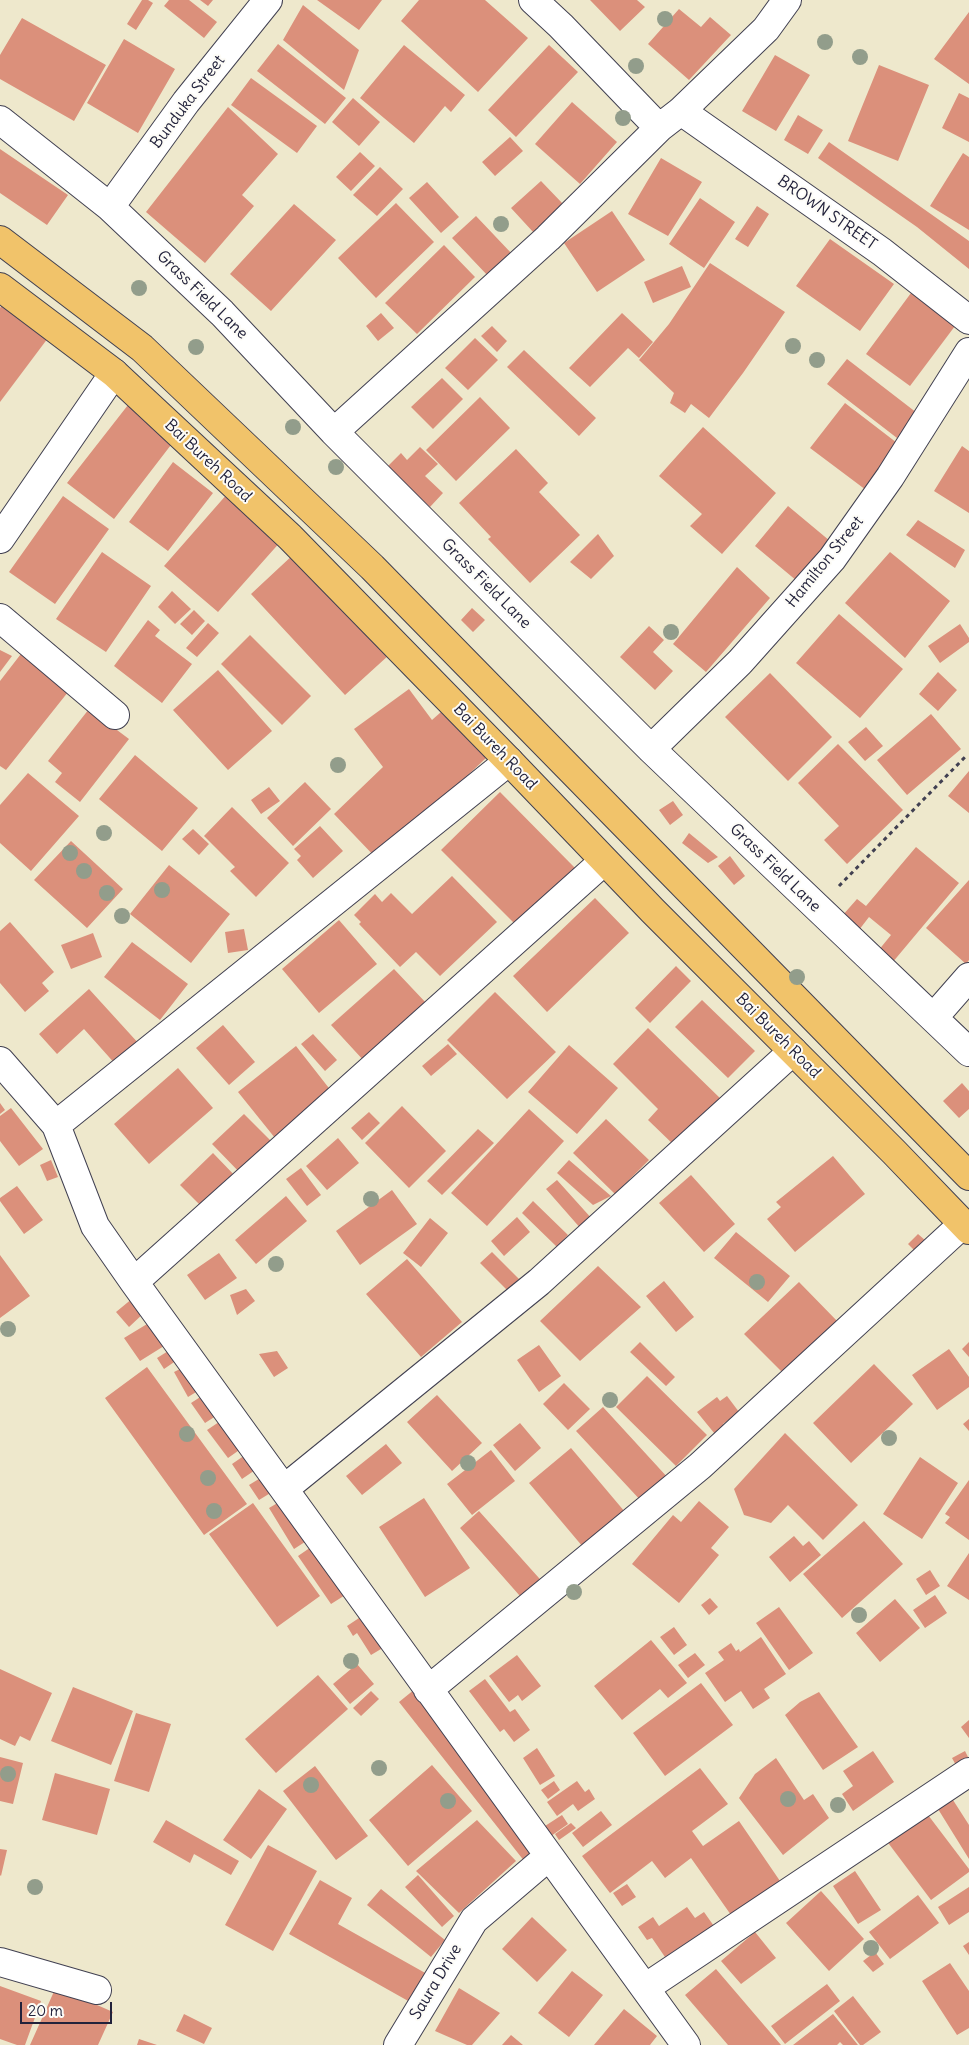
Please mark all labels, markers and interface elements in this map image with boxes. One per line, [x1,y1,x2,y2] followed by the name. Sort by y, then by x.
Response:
[147,52,229,152] street label: Bunduka Street
[774,172,880,254] street label: BROWN STREET
[152,247,252,343] street label: Grass Field Lane
[160,416,256,506] street label: Bai Bureh Road
[782,512,868,612] street label: Hamilton Street
[437,535,535,633] street label: Grass Field Lane
[449,700,541,794] street label: Bai Bureh Road
[725,820,825,916] street label: Grass Field Lane
[732,990,824,1082] street label: Bai Bureh Road
[406,1941,466,2023] street label: Saura Drive
[22,1992,115,2024] scale bar
[28,2001,63,2020] text: 20 m

